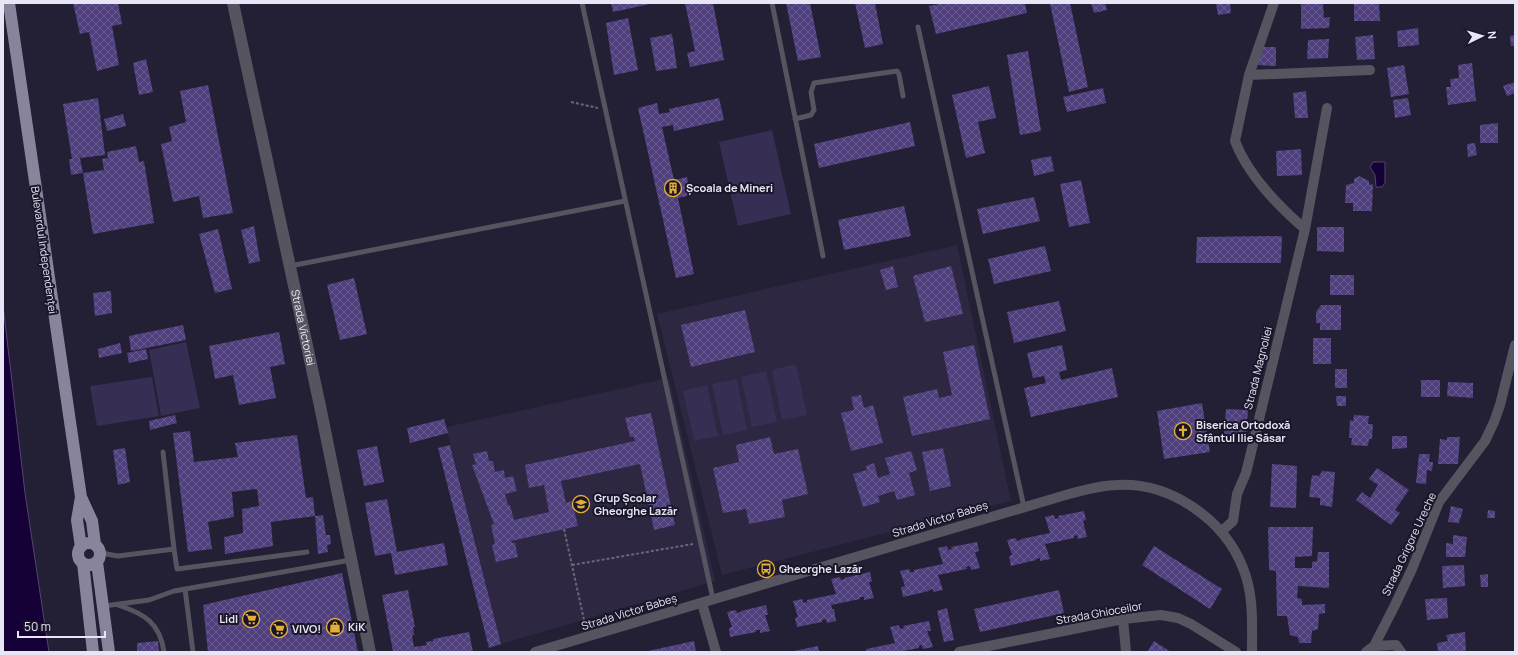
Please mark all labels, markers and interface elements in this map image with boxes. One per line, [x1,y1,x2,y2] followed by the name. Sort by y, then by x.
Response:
[1462,16,1502,56] north arrow
[1485,30,1500,40] text: N
[663,178,683,198] building icon: Școala de Mineri
[686,180,773,196] place label: Școala de Mineri
[28,185,61,315] street label: Bulevardul Independenței
[288,288,319,367] street label: Strada Victoriei
[1240,325,1275,411] street label: Strada Magnoliei
[1196,417,1290,445] place label: Biserica Ortodoxă Sfântul Ilie Săsar
[1173,421,1193,441] church icon: Biserica Ortodoxă Sfântul Ilie Săsar
[1378,489,1439,598] street label: Strada Grigore Ureche
[594,490,678,518] place label: Grup Școlar Gheorghe Lazăr
[571,494,591,514] school or university icon: Grup Școlar Gheorghe Lazăr
[890,497,990,540] street label: Strada Victor Babeș
[756,559,776,579] bus stop icon: Gheorghe Lazăr
[779,561,863,576] place label: Gheorghe Lazăr
[579,590,679,633] street label: Strada Victor Babeș
[1055,598,1143,627] street label: Strada Ghioceilor
[241,609,261,629] supermarket icon: Lidl
[219,611,238,626] place label: Lidl
[18,613,105,639] scale bar
[325,617,345,637] shop icon: KiK
[24,618,51,635] text: 50 m
[269,619,289,639] supermarket icon: VIVO!
[348,619,366,634] place label: KiK
[292,621,321,636] place label: VIVO!

